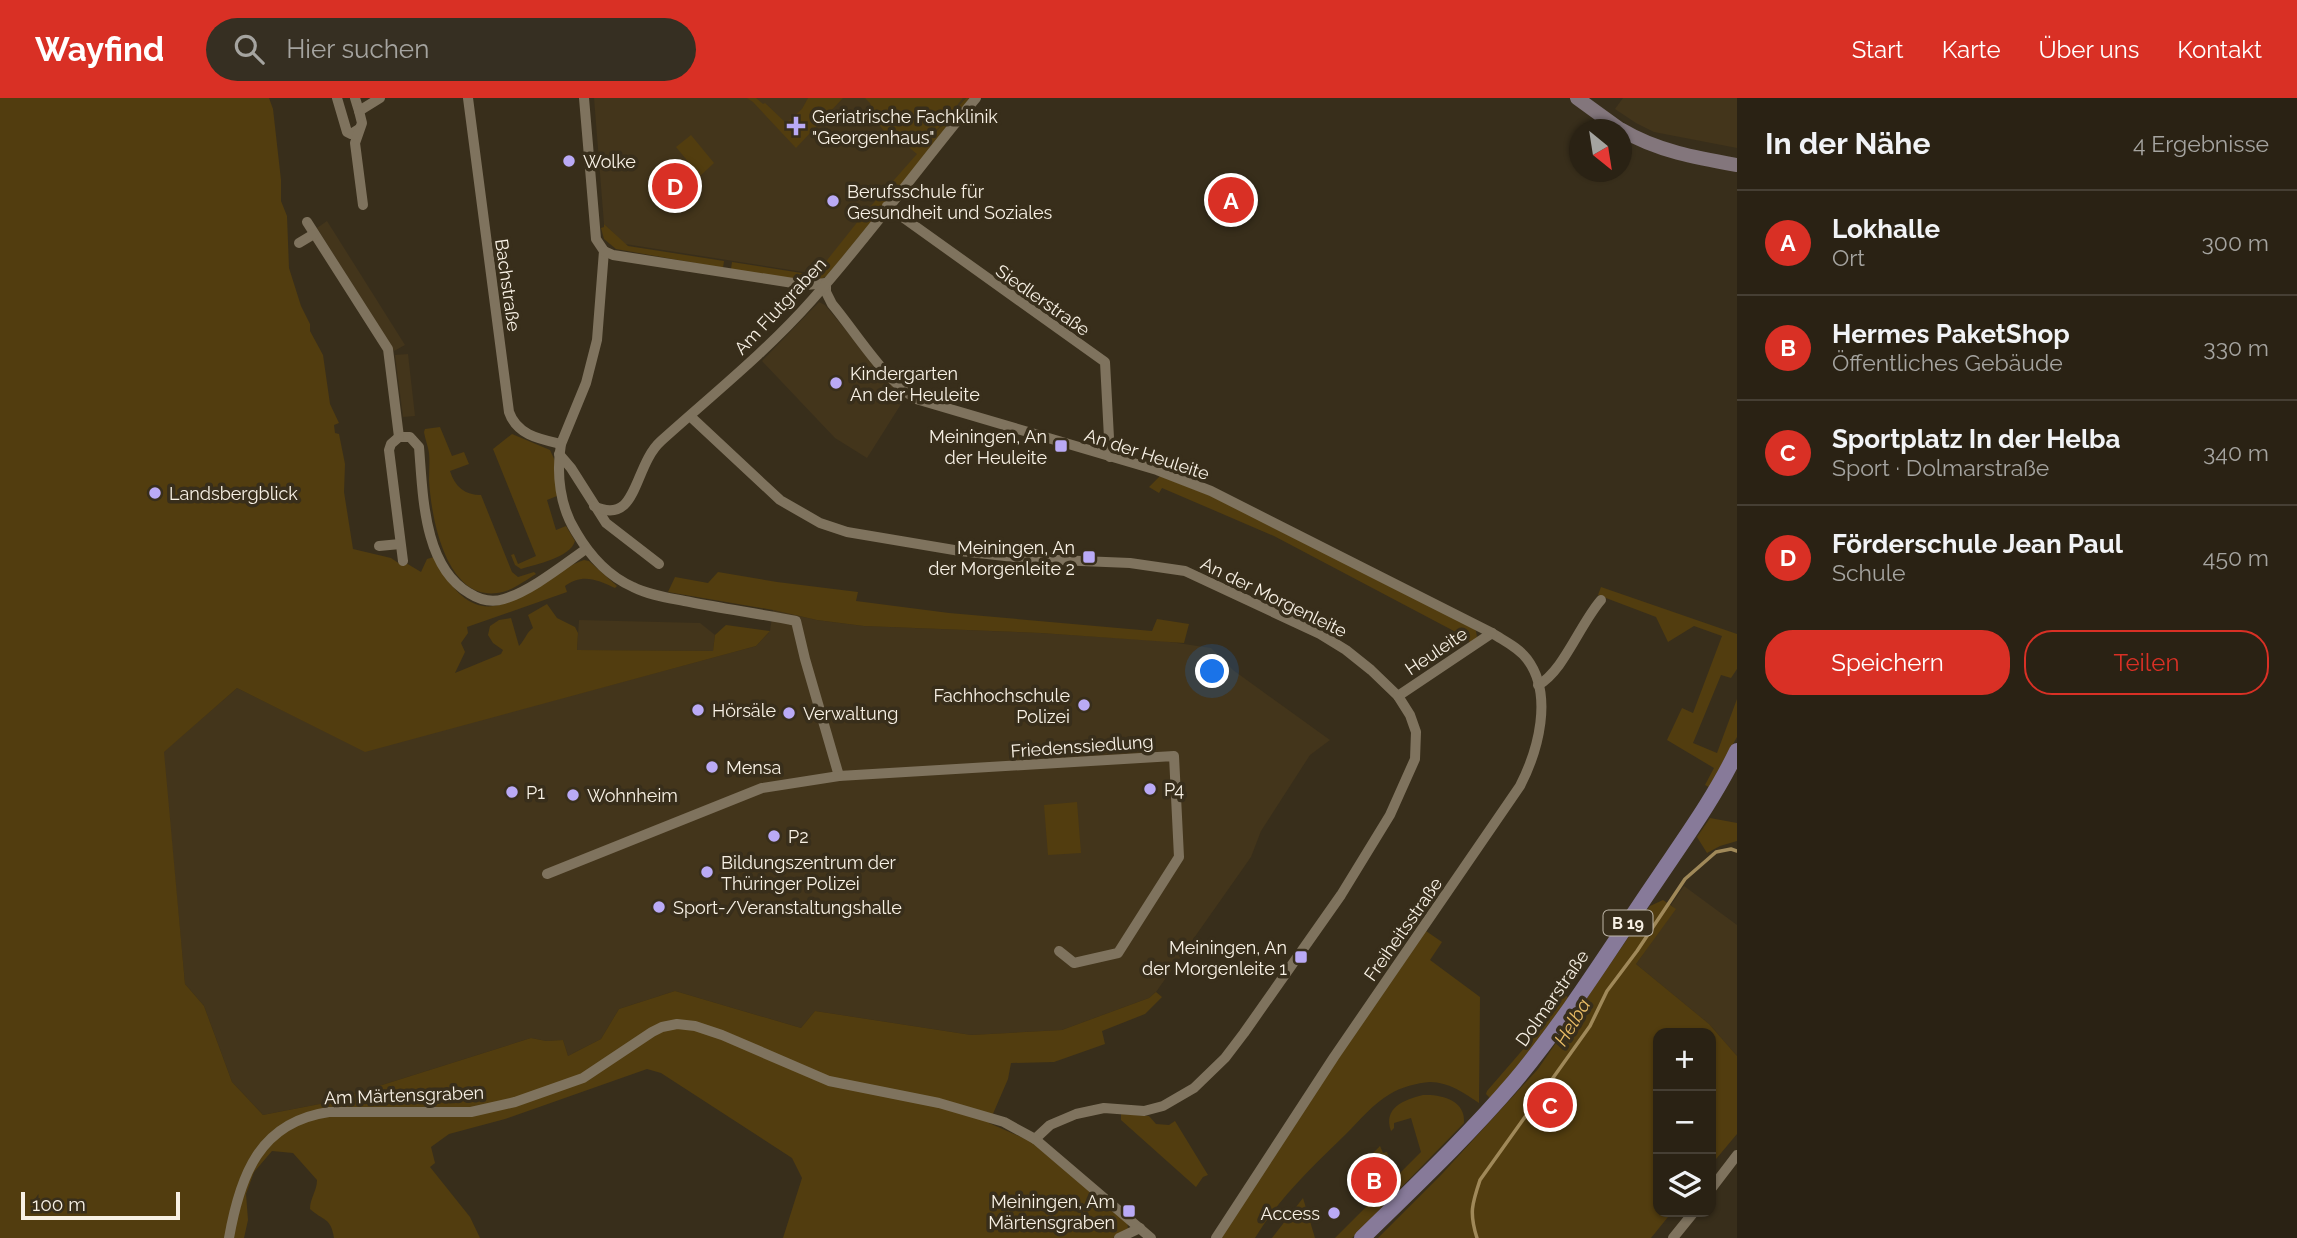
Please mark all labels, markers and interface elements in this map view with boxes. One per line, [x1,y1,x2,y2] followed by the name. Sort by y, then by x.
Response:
[206,18,696,81] search box
[35,30,164,69] text: Wayfind
[230,30,268,68] icon: search
[286,34,429,64] text: Hier suchen
[1852,35,1904,64] text: Start
[1942,35,2001,64] text: Karte
[2039,35,2139,64] text: Über uns
[2177,35,2262,64] text: Kontakt
[812,106,998,148] place label: Geriatrische Fachklinik "Georgenhaus"
[786,116,806,136] marker: Geriatrische Fachklinik "Georgenhaus"
[1569,119,1632,182] north arrow
[1765,126,1930,161] text: In der Nähe
[2133,130,2269,157] text: 4 Ergebnisse
[583,151,636,172] place label: Wolke
[561,153,577,169] marker: Wolke
[652,160,698,212] pin: D
[1208,174,1254,226] pin: A
[847,181,1053,223] place label: Berufsschule für Gesundheit und Soziales
[825,193,841,209] marker: Berufsschule für Gesundheit und Soziales
[1832,214,1940,244] text: Lokhalle
[1780,229,1796,256] text: A
[2202,229,2269,256] text: 300 m
[491,237,525,333] street label: Bachstraße
[1832,244,1865,271] text: Ort
[730,253,830,359] street label: Am Flutgraben
[992,260,1094,340] street label: Siedlerstraße
[1832,319,2070,349] text: Hermes PaketShop
[1780,334,1796,361] text: B
[2203,334,2269,361] text: 330 m
[1832,349,2063,376] text: Öffentliches Gebäude
[850,363,980,405] place label: Kindergarten An der Heuleite
[828,375,844,391] marker: Kindergarten An der Heuleite
[1082,424,1212,484] street label: An der Heuleite
[1832,424,2121,454] text: Sportplatz In der Helba
[929,426,1047,468] place label: Meiningen, An der Heuleite
[1053,438,1069,454] marker: Meiningen, An der Heuleite
[1780,439,1796,466] text: C
[2203,439,2269,466] text: 340 m
[1832,454,2049,481] text: Sport · Dolmarstraße
[169,483,298,504] place label: Landsbergblick
[147,485,163,501] marker: Landsbergblick
[1832,529,2123,559] text: Förderschule Jean Paul
[928,537,1075,579] place label: Meiningen, An der Morgenleite 2
[1780,544,1796,571] text: D
[2203,544,2269,571] text: 450 m
[1081,549,1097,565] marker: Meiningen, An der Morgenleite 2
[1198,553,1351,642] street label: An der Morgenleite
[1832,559,1905,586] text: Schule
[1401,622,1471,679] street label: Heuleite
[1765,630,2010,695] button: Speichern
[2024,630,2269,695] button: Teilen
[1195,654,1229,688] your location
[934,685,1070,727] place label: Fachhochschule Polizei
[1076,697,1092,713] marker: Fachhochschule Polizei
[712,700,777,721] place label: Hörsäle
[690,702,706,718] marker: Hörsäle
[803,703,898,724] place label: Verwaltung
[781,705,797,721] marker: Verwaltung
[1010,731,1154,761] street label: Friedenssiedlung
[726,757,781,778] place label: Mensa
[704,759,720,775] marker: Mensa
[1164,779,1184,800] place label: P4
[1142,781,1158,797] marker: P4
[526,782,545,803] place label: P1
[504,784,520,800] marker: P1
[587,785,678,806] place label: Wohnheim
[565,787,581,803] marker: Wohnheim
[788,826,809,847] place label: P2
[766,828,782,844] marker: P2
[721,852,897,894] place label: Bildungszentrum der Thüringer Polizei
[699,864,715,880] marker: Bildungszentrum der Thüringer Polizei
[1360,873,1447,985] street label: Freiheitsstraße
[673,897,902,918] place label: Sport-/Veranstaltungshalle
[651,899,667,915] marker: Sport-/Veranstaltungshalle
[1604,910,1652,936] road number: B 19
[1142,937,1287,979] place label: Meiningen, An der Morgenleite 1
[1511,946,1593,1050] street label: Dolmarstraße
[1293,949,1309,965] marker: Meiningen, An der Morgenleite 1
[1549,994,1595,1050] water label: Helba
[1653,1028,1716,1217] map controls
[1653,1028,1716,1091] button: +
[1527,1079,1573,1131] pin: C
[324,1082,484,1108] street label: Am Märtensgraben
[1653,1091,1716,1154] button: −
[1351,1154,1397,1206] pin: B
[1653,1154,1716,1217] button: layers
[21,1189,180,1221] scale bar
[988,1191,1115,1233] place label: Meiningen, Am Märtensgraben
[32,1193,86,1215] text: 100 m
[1121,1203,1137,1219] marker: Meiningen, Am Märtensgraben
[1261,1203,1320,1224] place label: Access
[1326,1205,1342,1221] marker: Access

